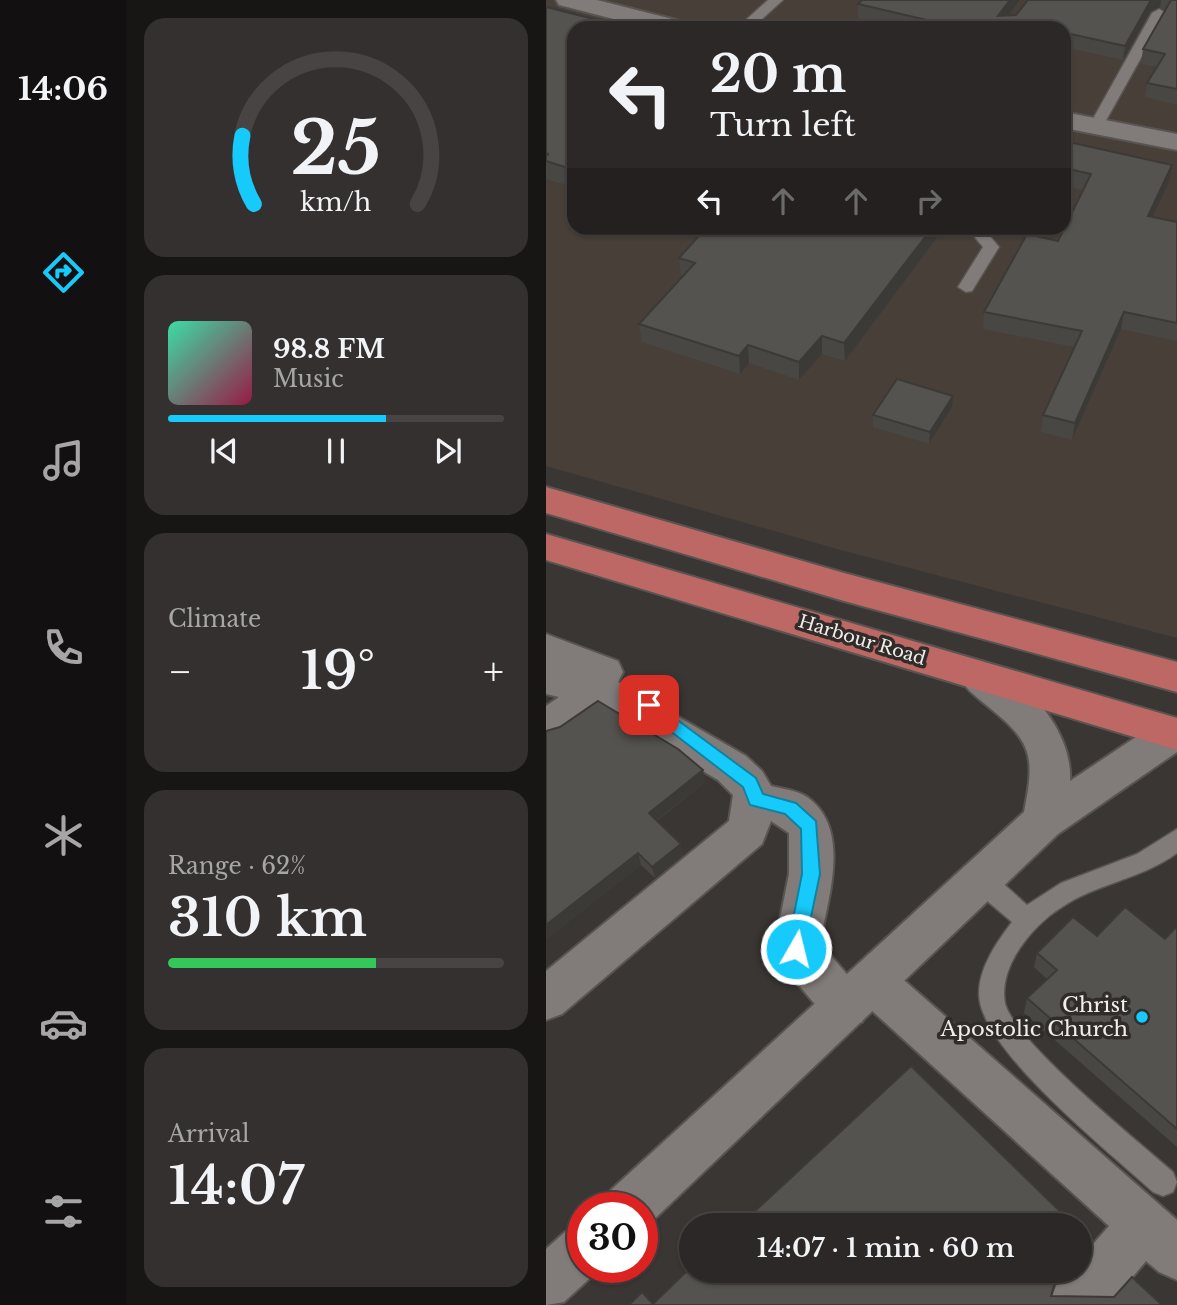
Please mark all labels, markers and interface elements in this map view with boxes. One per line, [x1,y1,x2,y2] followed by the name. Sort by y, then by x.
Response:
[710,44,846,105] text: 20 m
[595,49,686,140] icon: left
[18,69,108,109] text: 14:06
[291,103,381,194] text: 25
[710,105,856,145] text: Turn left
[691,182,729,220] icon: left
[764,182,802,220] icon: ahead
[837,182,875,220] icon: ahead
[910,182,948,220] icon: right
[301,187,371,218] text: km/h
[39,248,88,297] icon: directions
[273,333,385,365] text: 98.8 FM
[273,365,344,393] text: Music
[205,432,243,470] icon: previous
[317,432,355,470] icon: pause
[429,432,467,470] icon: next
[39,436,88,485] icon: music
[168,605,261,633] text: Climate
[796,610,928,670] street label: Harbour Road
[39,623,88,672] icon: phone
[300,639,375,703] text: 19°
[168,648,192,695] text: −
[483,648,504,695] text: +
[619,675,679,735] pin
[630,686,668,724] icon: arrive
[39,811,88,860] icon: climate
[168,852,306,880] text: Range · 62%
[168,886,367,950] text: 310 km
[759,912,833,986] position arrow
[939,992,1128,1042] place label: Christ Apostolic Church
[39,999,88,1048] icon: car
[1134,1009,1150,1025] marker: Christ Apostolic Church
[168,1120,249,1148] text: Arrival
[168,1154,304,1218] text: 14:07
[39,1187,88,1236] icon: filters
[567,1192,658,1283] speed limit sign: 30
[756,1232,1015,1264] text: 14:07 · 1 min · 60 m

